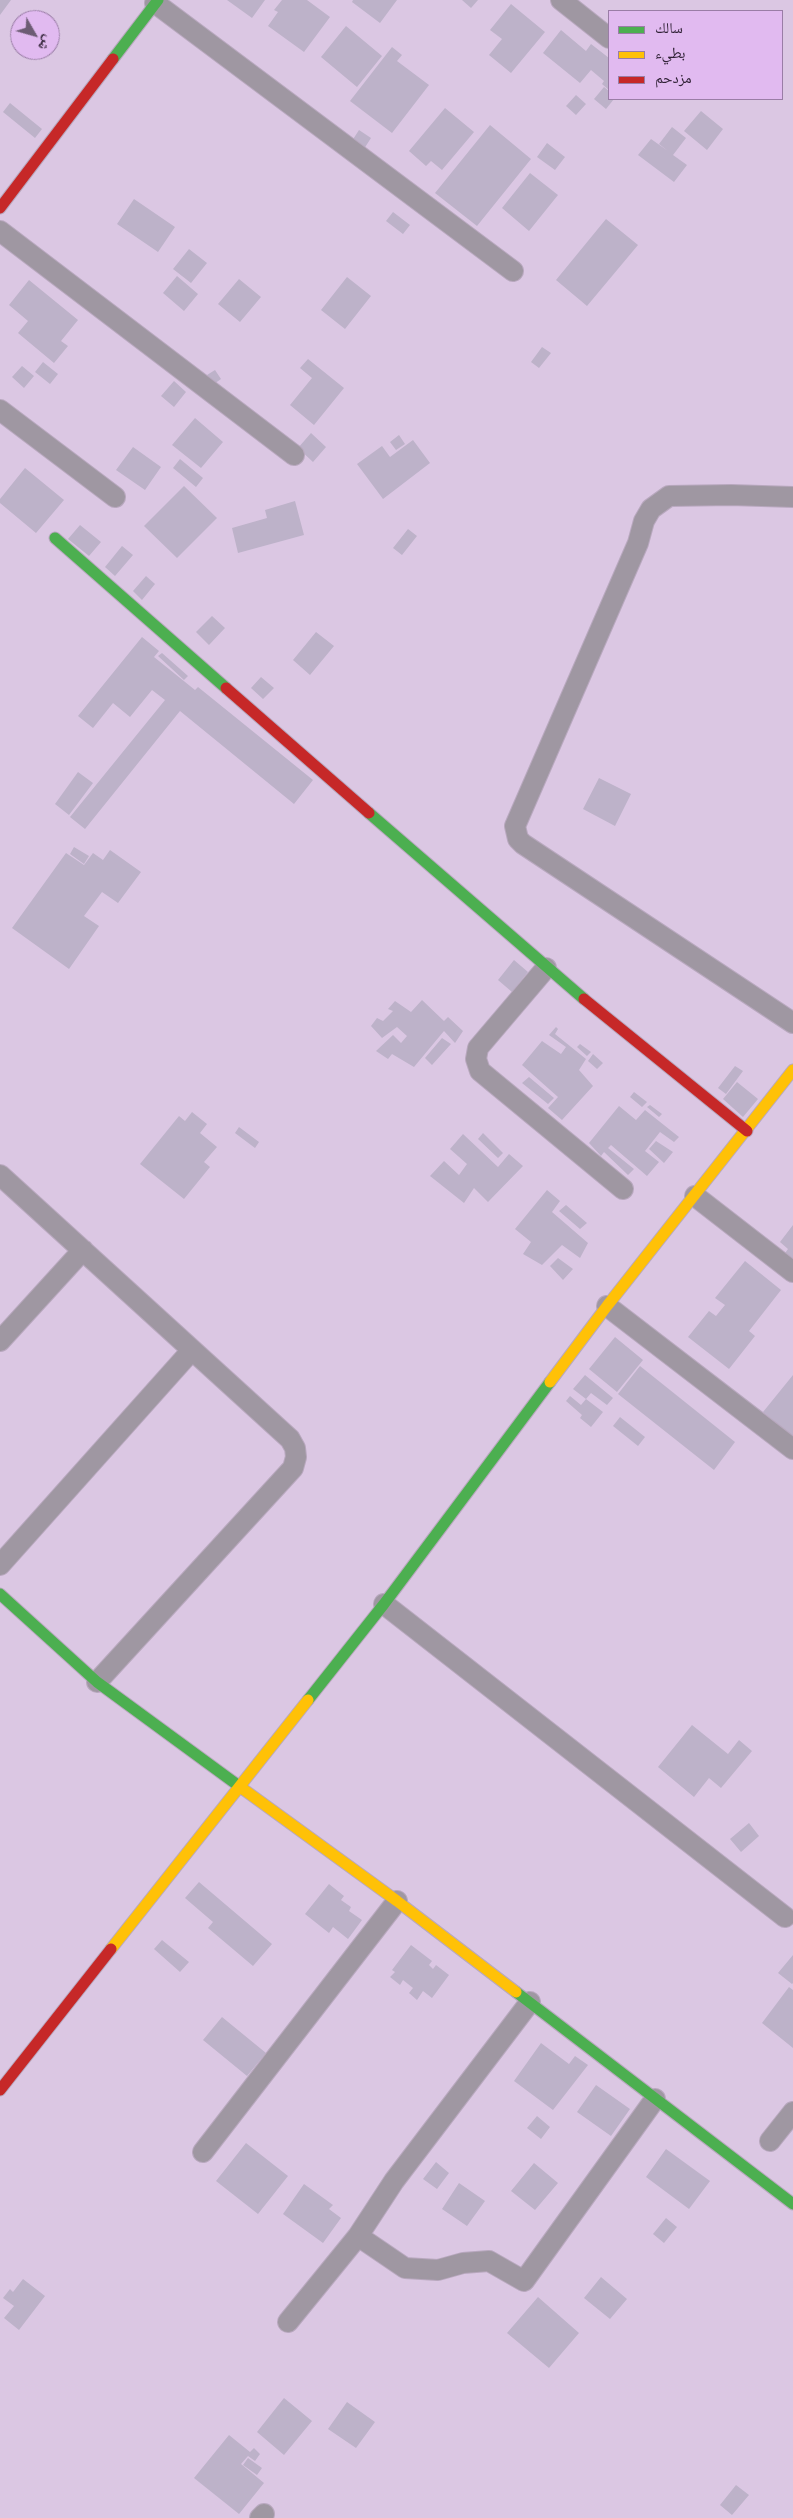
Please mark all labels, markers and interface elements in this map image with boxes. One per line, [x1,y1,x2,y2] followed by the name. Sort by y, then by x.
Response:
[10,10,60,60] north arrow
[608,10,783,100] legend
[655,19,683,37] text: سالك
[35,33,57,54] text: ش
[655,44,685,62] text: بطيء
[655,69,692,87] text: مزدحم

